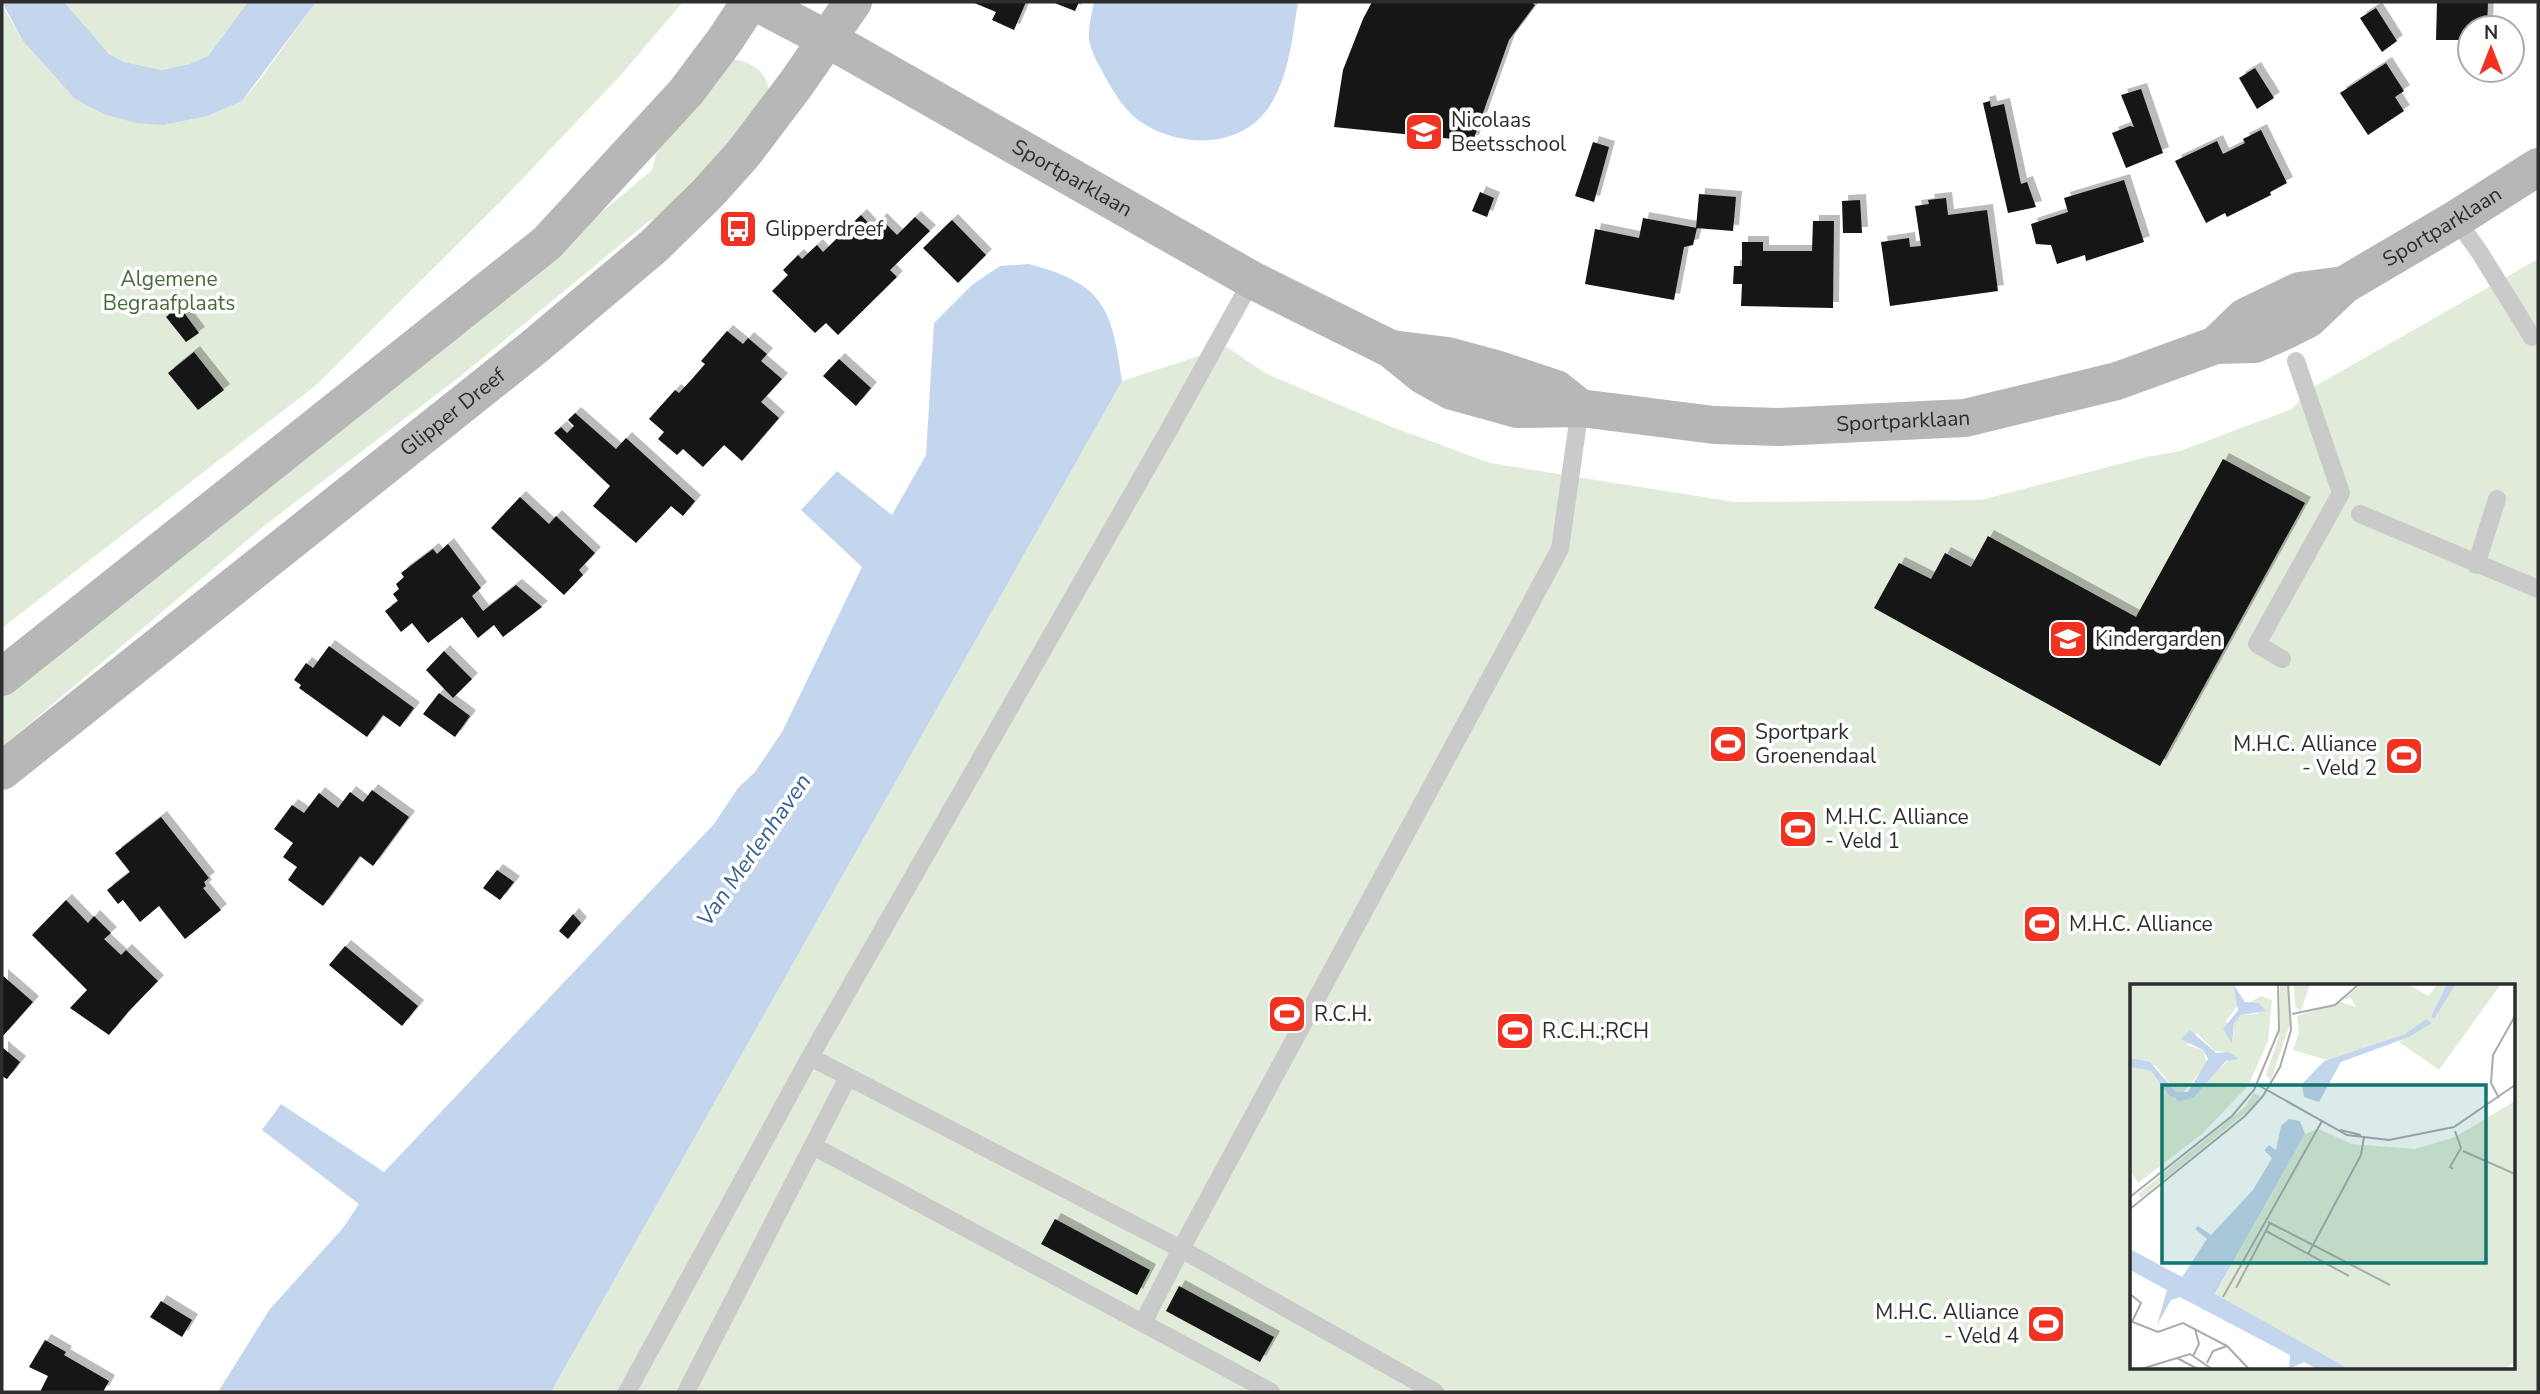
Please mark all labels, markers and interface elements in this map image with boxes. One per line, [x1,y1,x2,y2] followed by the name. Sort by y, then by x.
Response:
[2456,14,2526,84] north arrow
[2484,20,2498,46] text: N
[1451,106,1567,158] place label: Nicolaas Beetsschool
[1403,111,1445,153] school or university icon: Nicolaas Beetsschool
[1007,133,1138,223] street label: Sportparklaan
[2377,180,2507,273] street label: Sportparklaan
[717,208,759,250] bus stop icon: Glipperdreef
[765,215,884,243] place label: Glipperdreef
[103,265,235,317] park label: Algemene Begraafplaats
[394,361,512,463] street label: Glipper Dreef
[1835,404,1971,438] street label: Sportparklaan
[2047,618,2089,660] school or university icon: Kindergarden
[2095,625,2222,653] place label: Kindergarden
[1755,718,1877,770] place label: Sportpark Groenendaal
[1707,723,1749,765] sports icon: Sportpark Groenendaal
[2233,730,2377,782] place label: M.H.C. Alliance - Veld 2
[2383,735,2425,777] sports icon: M.H.C. Alliance - Veld 2
[690,767,818,933] water label: Van Merlenhaven
[1825,803,1969,855] place label: M.H.C. Alliance - Veld 1
[1777,808,1819,850] sports icon: M.H.C. Alliance - Veld 1
[2021,903,2063,945] sports icon: M.H.C. Alliance
[2069,910,2213,938] place label: M.H.C. Alliance
[2130,984,2516,1370] inset map
[1266,993,1308,1035] sports icon: R.C.H.
[1314,1000,1372,1028] place label: R.C.H.
[1494,1010,1536,1052] sports icon: R.C.H.;RCH
[1542,1017,1649,1045] place label: R.C.H.;RCH
[1875,1298,2019,1350] place label: M.H.C. Alliance - Veld 4
[2025,1303,2067,1345] sports icon: M.H.C. Alliance - Veld 4

